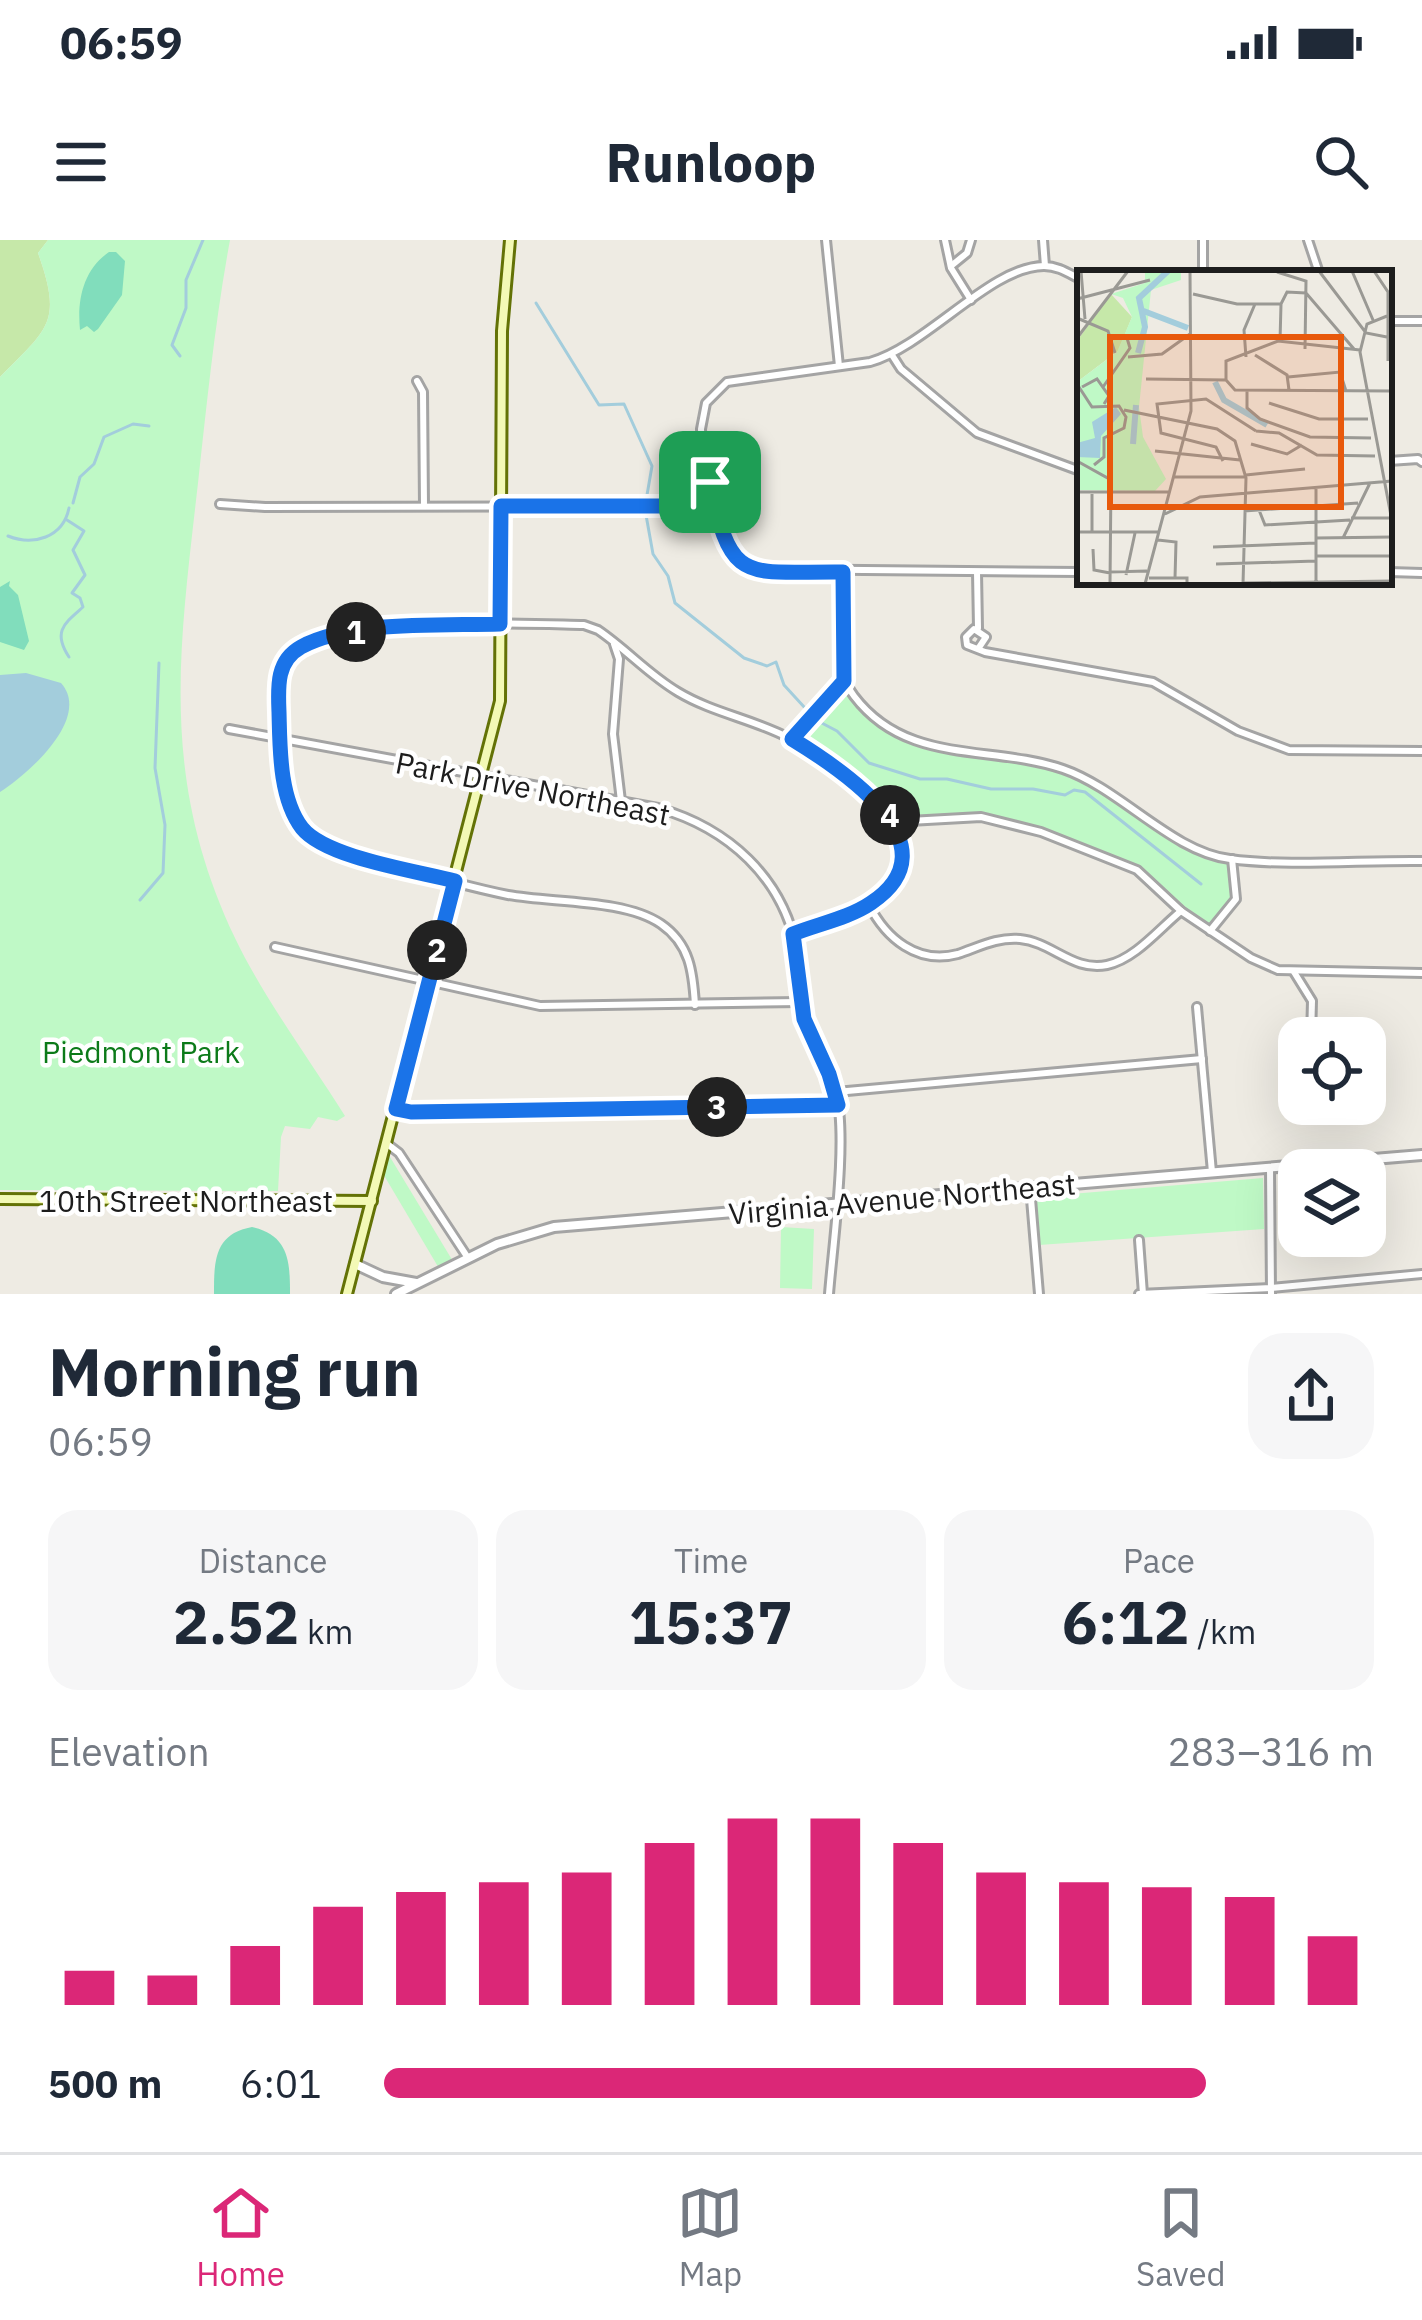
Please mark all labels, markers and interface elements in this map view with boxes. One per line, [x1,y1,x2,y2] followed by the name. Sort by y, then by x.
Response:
[60,13,183,71] text: 06:59
[606,127,816,197] text: Runloop
[48,129,114,195] icon: menu
[1308,129,1374,195] icon: search
[1077,270,1392,585] inset map
[659,431,761,533] pin
[677,449,743,515] icon: arrive
[326,602,386,662] pin: 1
[346,610,366,653] text: 1
[393,742,673,834] street label: Park Drive Northeast
[860,785,920,845] pin: 4
[880,793,900,836] text: 4
[407,920,467,980] pin: 2
[427,928,447,971] text: 2
[1278,1017,1386,1257] map controls
[1278,1017,1386,1125] button: locate
[42,1032,240,1071] park label: Piedmont Park
[687,1077,747,1137] pin: 3
[707,1085,727,1128] text: 3
[1278,1149,1386,1257] button: layers
[727,1163,1077,1233] street label: Virginia Avenue Northeast
[39,1181,333,1220] street label: 10th Street Northeast
[48,1328,421,1414] text: Morning run
[1248,1333,1374,1459] button: share
[48,1416,153,1467] text: 06:59
[199,1539,327,1582] text: Distance
[674,1539,748,1582] text: Time
[1123,1539,1195,1582] text: Pace
[173,1582,299,1661] text: 2.52
[629,1582,793,1661] text: 15:37
[1062,1582,1190,1661] text: 6:12
[299,1610,353,1653] text: km
[1190,1610,1256,1653] text: /km
[48,1726,210,1777] text: Elevation
[1167,1726,1374,1777] text: 283–316 m
[48,2058,162,2109] text: 500 m
[240,2058,322,2109] text: 6:01
[196,2180,285,2295] tab: Home
[677,2180,743,2295] tab: Map
[1136,2180,1226,2295] tab: Saved

